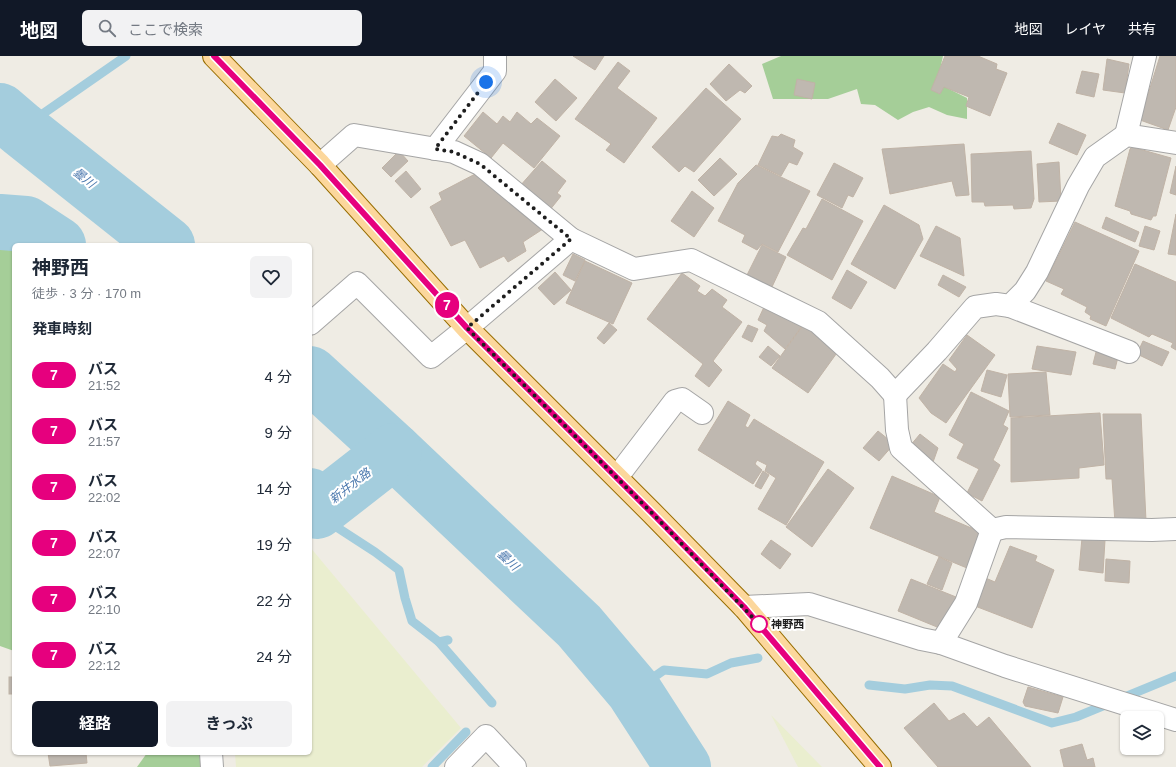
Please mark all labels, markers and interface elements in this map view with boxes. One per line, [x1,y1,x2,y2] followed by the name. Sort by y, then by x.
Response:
[82,10,362,46] search box
[96,17,118,39] icon: search
[20,20,58,41] text: 地図
[128,21,203,38] text: ここで検索
[1014,21,1042,37] text: 地図
[1064,21,1106,37] text: レイヤ
[1128,21,1156,37] text: 共有
[476,72,496,92] your location
[70,165,99,192] water label: 曇川
[250,256,292,298] button: heart
[32,257,89,278] text: 神野西
[32,286,141,301] text: 徒歩 · 3 分 · 170 m
[434,292,460,318] line badge: 7
[443,297,451,313] text: 7
[32,320,92,337] text: 発車時刻
[88,360,118,377] text: バス
[50,367,58,383] text: 7
[264,368,292,385] text: 4 分
[88,378,121,393] text: 21:52
[88,416,118,433] text: バス
[50,423,58,439] text: 7
[264,424,292,441] text: 9 分
[88,434,121,449] text: 21:57
[327,465,374,506] water label: 新井水路
[88,472,118,489] text: バス
[50,479,58,495] text: 7
[256,480,292,497] text: 14 分
[88,490,121,505] text: 22:02
[88,528,118,545] text: バス
[50,535,58,551] text: 7
[256,536,292,553] text: 19 分
[88,546,121,561] text: 22:07
[494,547,523,575] water label: 曇川
[88,584,118,601] text: バス
[50,591,58,607] text: 7
[256,592,292,609] text: 22 分
[88,602,121,617] text: 22:10
[750,615,768,633] marker: 神野西
[771,618,804,630] place label: 神野西
[88,640,118,657] text: バス
[50,647,58,663] text: 7
[256,648,292,665] text: 24 分
[88,658,121,673] text: 22:12
[32,701,158,747] button: 経路
[166,701,292,747] button: きっぷ
[1120,711,1164,755] map controls
[1120,711,1164,755] button: layers

